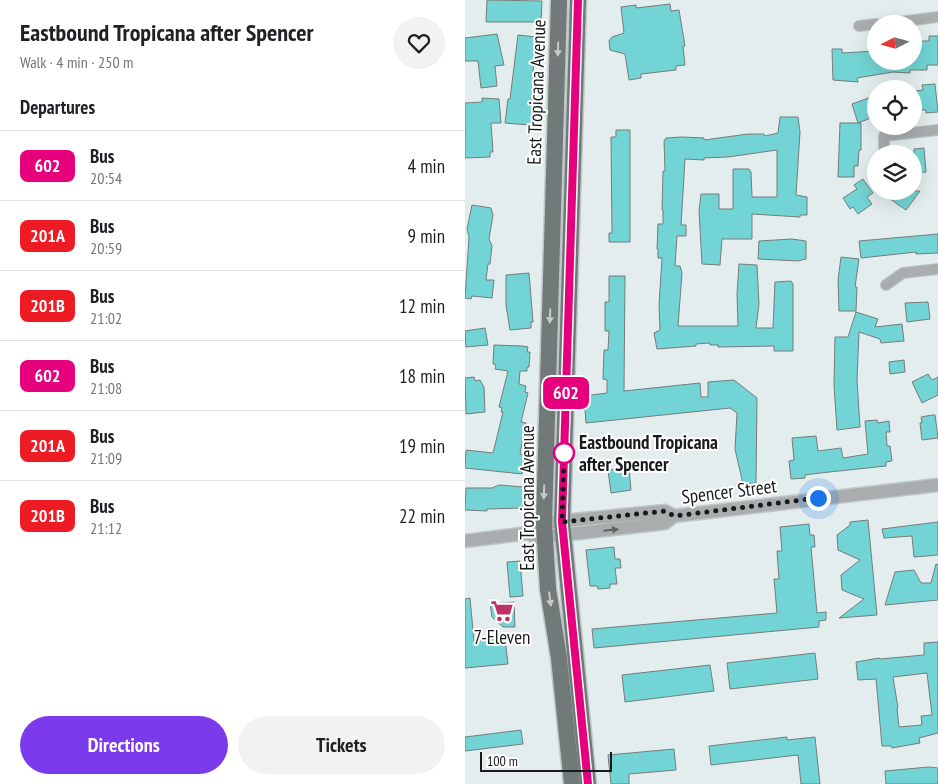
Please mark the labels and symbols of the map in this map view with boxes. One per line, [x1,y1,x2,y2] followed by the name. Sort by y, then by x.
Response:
[867,15,923,70] north arrow
[521,19,551,165] street label: East Tropicana Avenue
[553,41,561,57] one-way arrow
[545,308,553,324] one-way arrow
[537,377,595,409] line badge: 602
[515,425,539,571] street label: East Tropicana Avenue
[579,430,718,476] place label: Eastbound Tropicana after Spencer
[553,442,575,464] marker: Eastbound Tropicana after Spencer
[680,473,779,509] street label: Spencer Street
[540,484,548,500] one-way arrow
[806,486,831,511] your location
[603,526,619,534] one-way arrow
[546,591,554,607] one-way arrow
[489,598,515,624] supermarket icon: 7-Eleven
[474,625,530,649] place label: 7-Eleven
[480,749,613,772] scale bar

